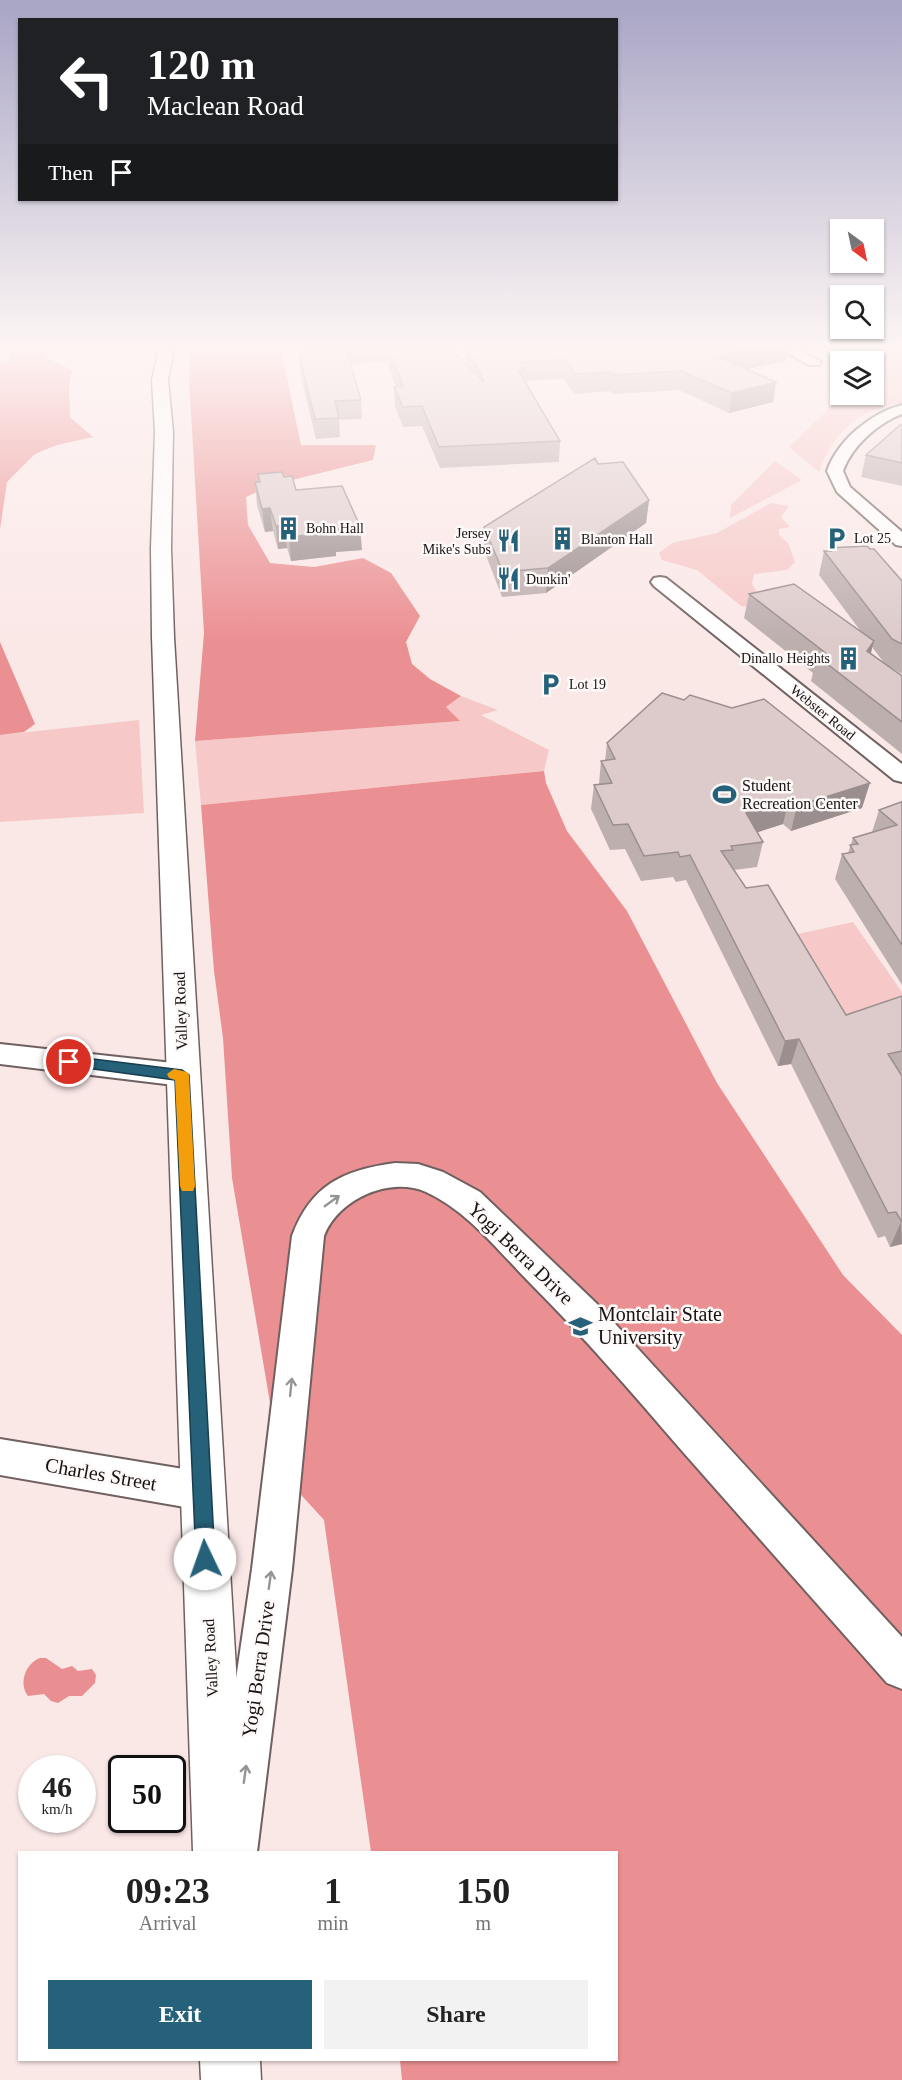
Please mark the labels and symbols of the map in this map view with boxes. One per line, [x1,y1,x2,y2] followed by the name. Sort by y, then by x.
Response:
[830,219,884,273] north arrow
[275,515,301,541] building icon: Bohn Hall
[306,521,364,536] place label: Bohn Hall
[823,525,849,551] parking icon: Lot 25
[423,526,491,557] place label: Jersey Mike's Subs
[550,526,576,552] building icon: Blanton Hall
[496,528,522,554] restaurant icon: Jersey Mike's Subs
[854,531,891,546] place label: Lot 25
[581,532,653,547] place label: Blanton Hall
[495,566,521,592] restaurant icon: Dunkin'
[526,572,571,587] place label: Dunkin'
[835,645,861,671] building icon: Dinallo Heights
[741,651,830,666] place label: Dinallo Heights
[538,671,564,697] parking icon: Lot 19
[569,677,606,692] place label: Lot 19
[787,682,858,743] street label: Webster Road
[742,777,859,812] place label: Student Recreation Center
[711,781,737,807] sports icon: Student Recreation Center
[171,971,191,1051] street label: Valley Road
[43,1036,94,1087] pin
[323,1195,339,1207] one-way arrow
[463,1197,578,1310] street label: Yogi Berra Drive
[598,1303,722,1349] place label: Montclair State University
[567,1313,593,1339] school or university icon: Montclair State University
[286,1377,297,1397] one-way arrow
[44,1453,159,1495] street label: Charles Street
[173,1527,237,1591] position arrow
[265,1571,276,1591] one-way arrow
[238,1599,279,1739] street label: Yogi Berra Drive
[200,1618,222,1698] street label: Valley Road
[108,1755,186,1833] speed limit sign: 50
[239,1764,250,1784] one-way arrow

